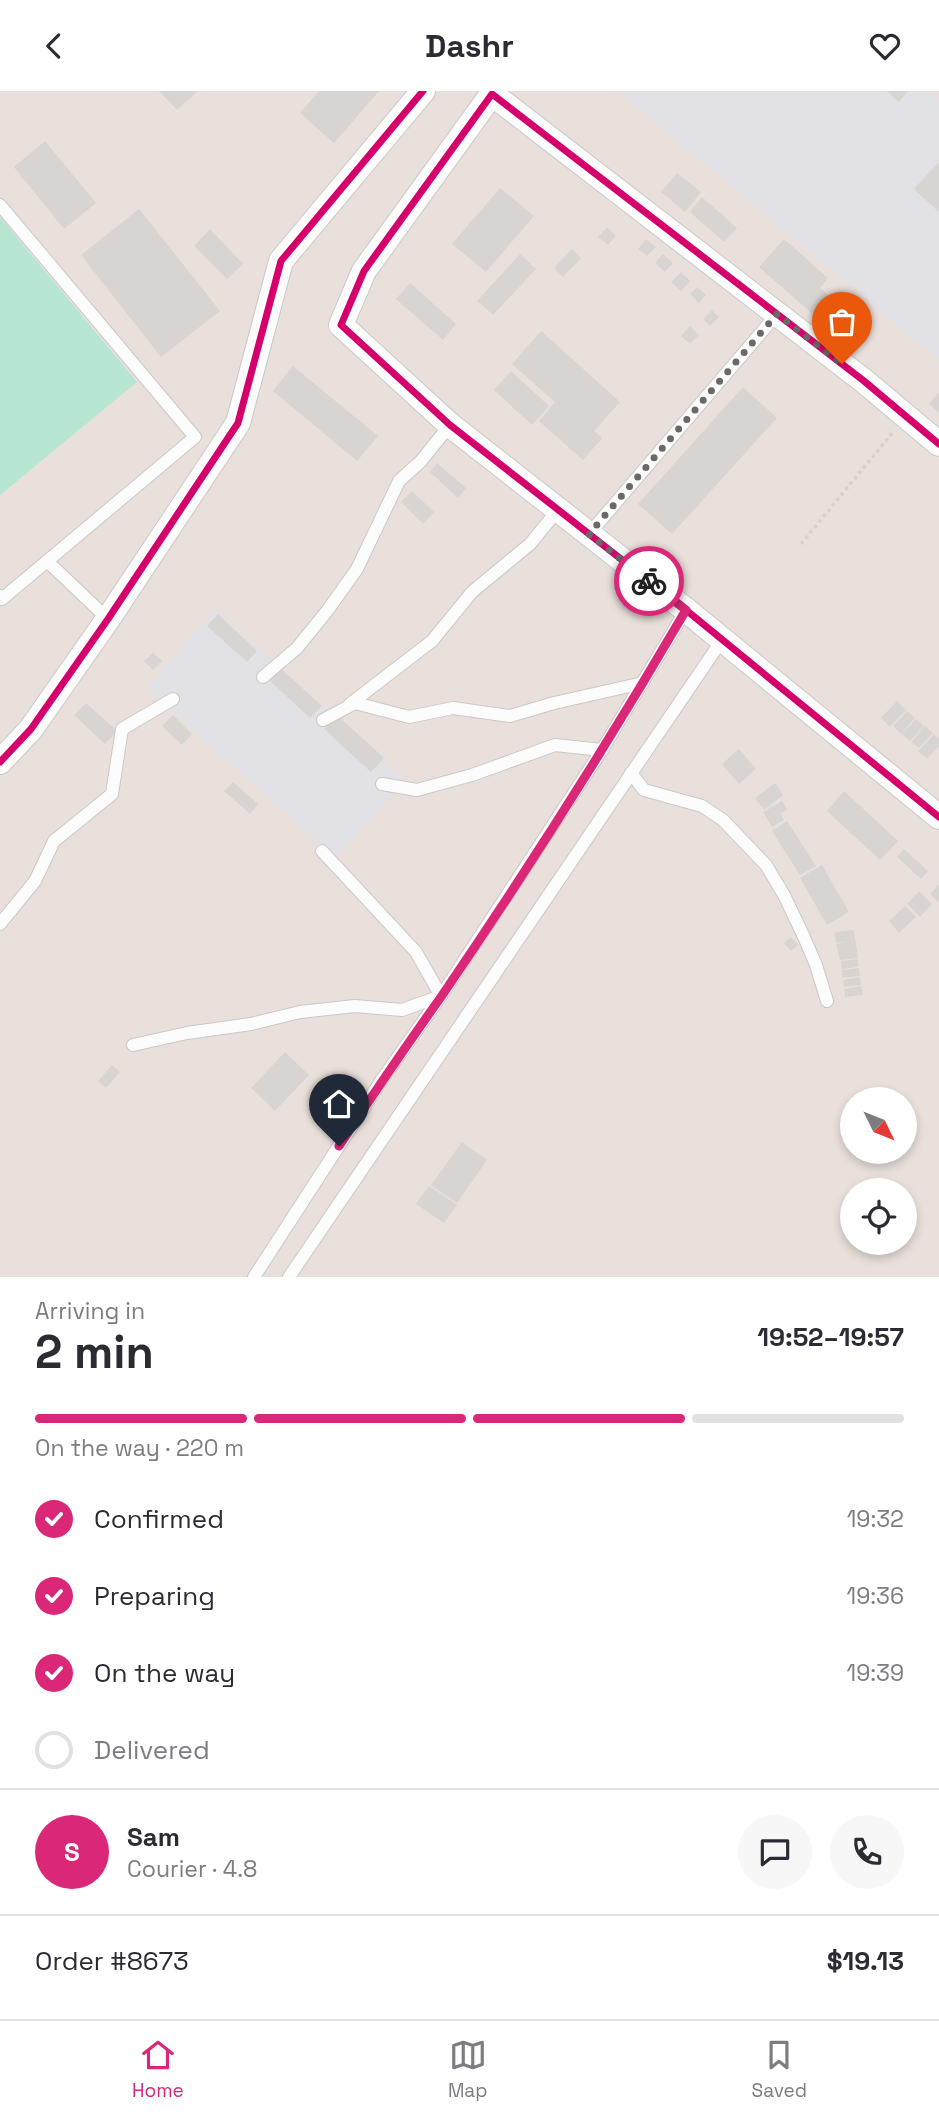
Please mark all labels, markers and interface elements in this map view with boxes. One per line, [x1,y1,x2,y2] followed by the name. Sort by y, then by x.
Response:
[425,26,514,66] text: Dashr
[35,27,73,65] icon: back
[866,27,904,65] icon: heart
[812,292,872,364] pin
[823,303,861,341] icon: bag
[614,546,684,616] courier
[630,562,668,600] icon: bike
[309,1074,369,1146] pin
[320,1085,358,1123] icon: home
[840,1087,917,1164] north arrow
[840,1087,917,1255] map controls
[840,1178,917,1255] button: locate
[35,1296,145,1326] text: Arriving in
[757,1320,904,1354] text: 19:52–19:57
[35,1323,154,1381] text: 2 min
[35,1433,244,1463] text: On the way · 220 m
[35,1500,73,1538] icon: check
[94,1502,224,1536] text: Confirmed
[847,1504,904,1534] text: 19:32
[35,1577,73,1615] icon: check
[94,1579,215,1613] text: Preparing
[847,1581,904,1611] text: 19:36
[35,1654,73,1692] icon: check
[94,1656,235,1690] text: On the way
[847,1658,904,1688] text: 19:39
[94,1733,210,1767] text: Delivered
[738,1815,812,1889] button: chat
[830,1815,904,1889] button: phone
[127,1820,180,1854] text: Sam
[64,1835,80,1869] text: S
[127,1854,257,1884] text: Courier · 4.8
[35,1944,189,1978] text: Order #8673
[827,1944,904,1978] text: $19.13
[132,2036,184,2103] tab: Home
[448,2036,488,2103] tab: Map
[752,2036,807,2103] tab: Saved

